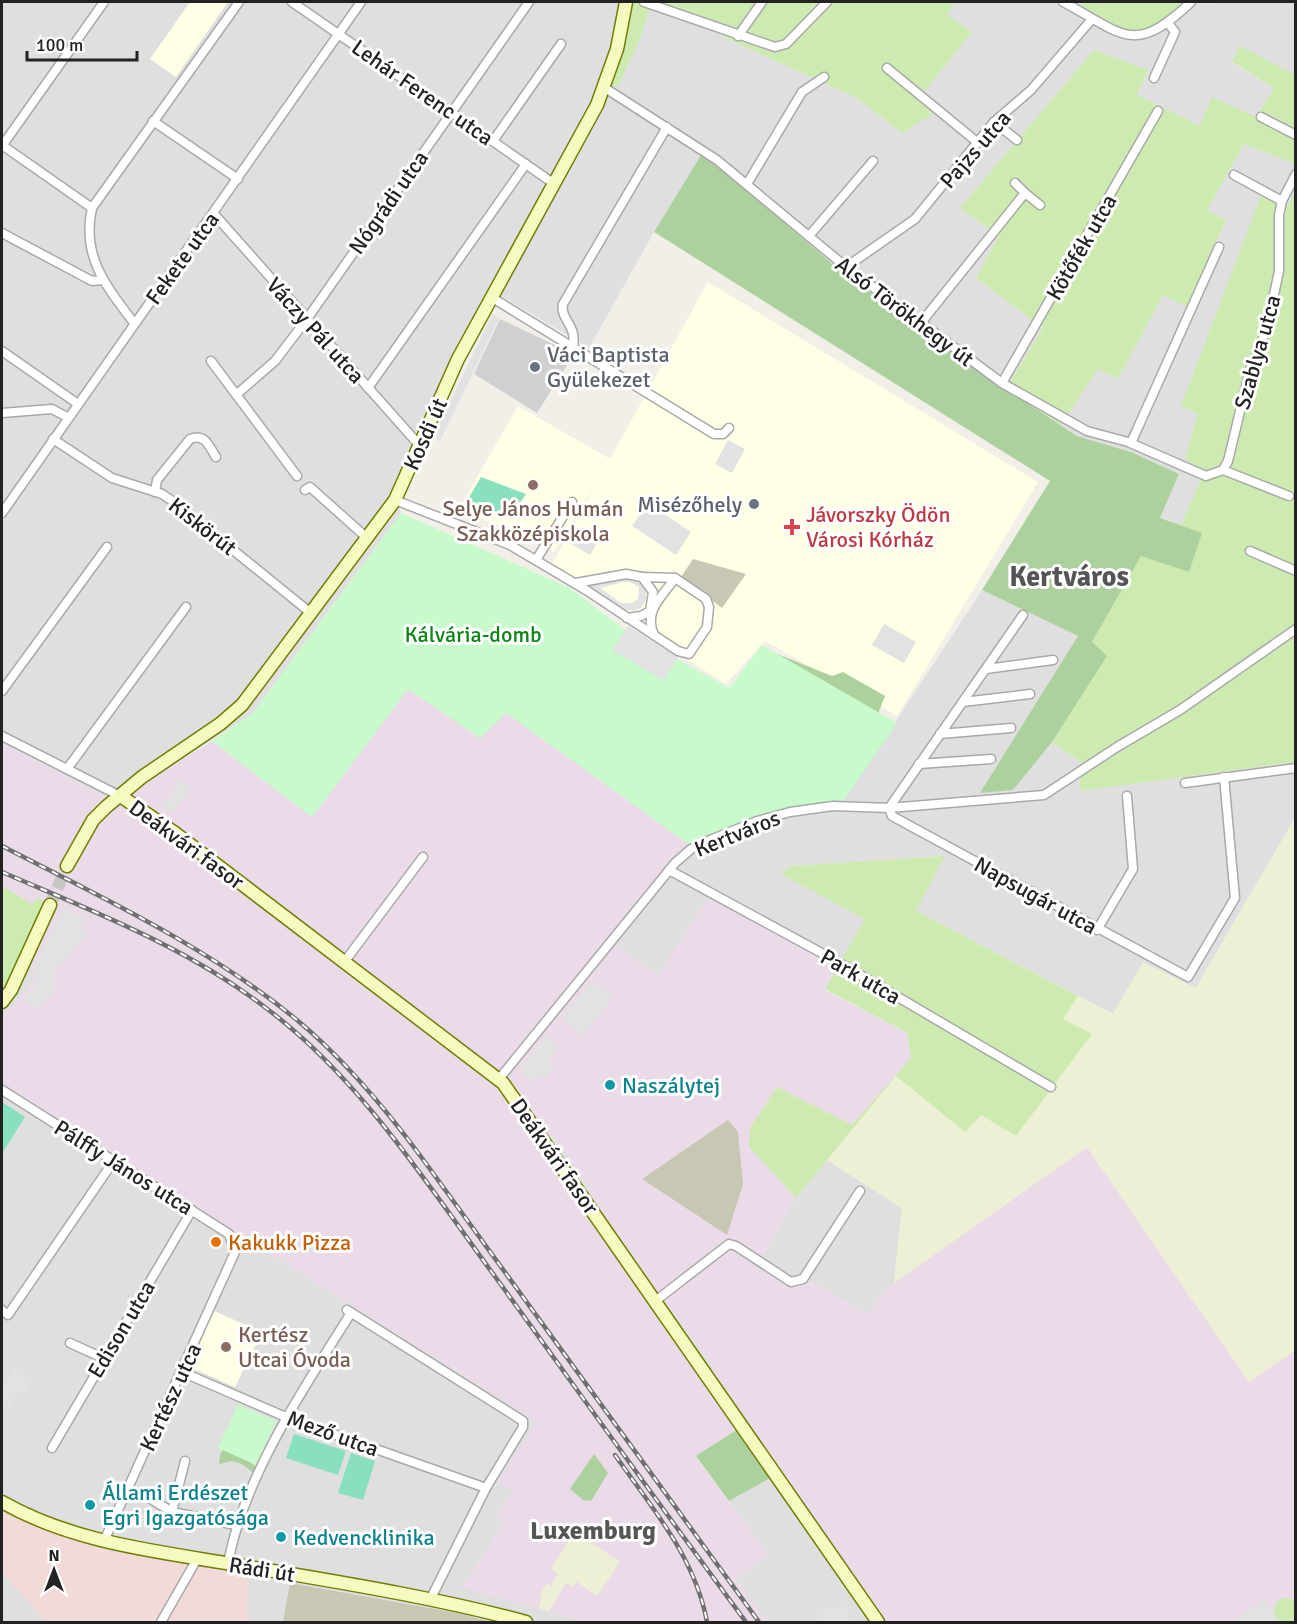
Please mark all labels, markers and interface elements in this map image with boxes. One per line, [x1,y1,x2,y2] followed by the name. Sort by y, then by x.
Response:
[27,24,136,62] scale bar
[36,34,83,56] text: 100 m
[347,34,499,151] street label: Lehár Ferenc utca
[934,105,1017,194] street label: Pajzs utca
[343,145,434,259] street label: Nógrádi utca
[1040,189,1123,305] street label: Kötőfék utca
[140,207,225,310] street label: Fekete utca
[830,251,980,372] street label: Alsó Törökhegy út
[261,272,370,389] street label: Váczy Pál utca
[1228,292,1287,413] street label: Szablya utca
[547,341,670,393] place label: Váci Baptista Gyülekezet
[528,360,542,374] marker: Váci Baptista Gyülekezet
[398,394,453,474] street label: Kosdi út
[526,478,540,492] marker: Selye János Humán Szakközépiskola
[637,491,743,518] place label: Misézőhely
[163,492,242,561] street label: Kiskörút
[442,495,624,547] place label: Selye János Humán Szakközépiskola
[747,497,761,511] marker: Misézőhely
[806,501,951,553] place label: Jávorszky Ödön Városi Kórház
[783,518,801,536] marker: Jávorszky Ödön Városi Kórház
[1009,560,1129,594] district label: Kertváros
[404,621,542,648] park label: Kálvária-domb
[124,794,249,895] street label: Deákvári fasor
[690,804,784,863] street label: Kertváros
[970,851,1102,940] street label: Napsugár utca
[816,943,906,1010] street label: Park utca
[622,1072,720,1099] place label: Naszálytej
[603,1078,617,1092] marker: Naszálytej
[505,1093,605,1220] street label: Deákvári fasor
[49,1114,198,1221] street label: Pálffy János utca
[228,1229,351,1256] place label: Kakukk Pizza
[209,1235,223,1249] marker: Kakukk Pizza
[82,1276,161,1383] street label: Edison utca
[238,1321,351,1373] place label: Kertész Utcai Óvoda
[134,1339,207,1456] street label: Kertész utca
[219,1340,233,1354] marker: Kertész Utcai Óvoda
[283,1404,382,1463] street label: Mező utca
[102,1479,269,1531] place label: Állami Erdészet Egri Igazgatósága
[83,1498,97,1512] marker: Állami Erdészet Egri Igazgatósága
[530,1515,656,1547] district label: Luxemburg
[293,1524,435,1551] place label: Kedvencklinika
[274,1530,288,1544] marker: Kedvencklinika
[24,1540,84,1600] north arrow
[48,1546,60,1566] text: N
[227,1551,297,1588] street label: Rádi út

